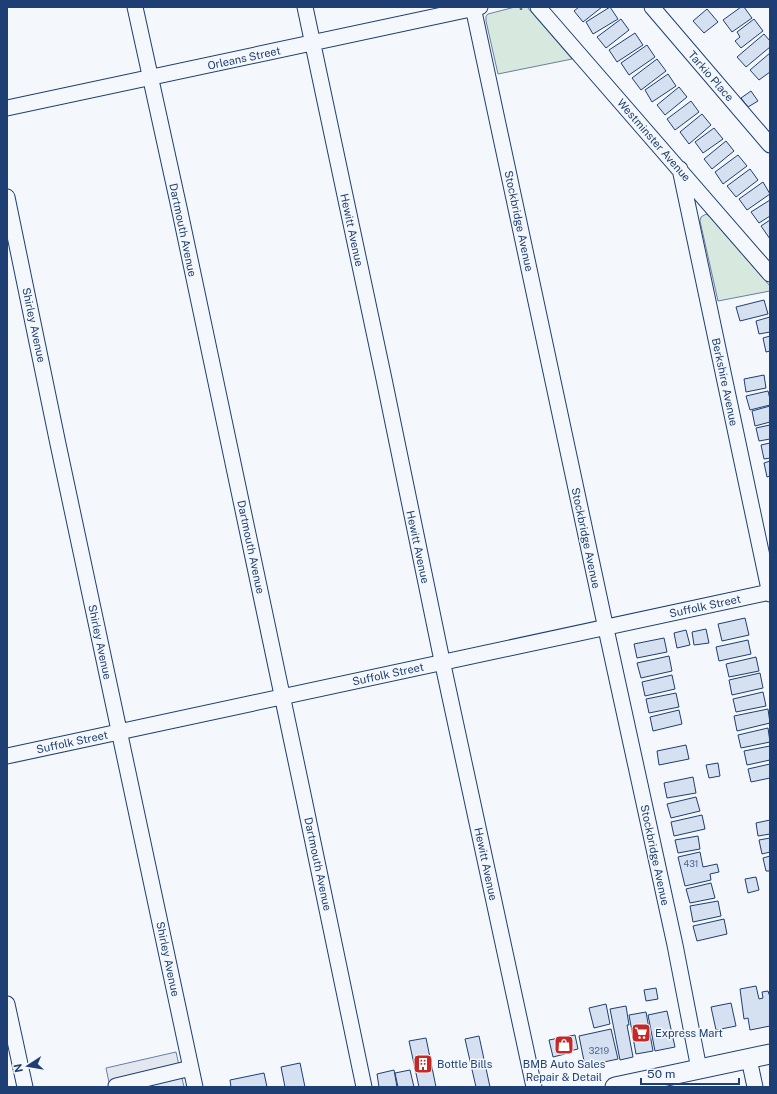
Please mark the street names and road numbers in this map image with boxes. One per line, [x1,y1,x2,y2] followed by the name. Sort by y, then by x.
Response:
[206,44,282,72] street label: Orleans Street
[686,48,736,104] street label: Tarkio Place
[615,96,693,184] street label: Westminster Avenue
[502,169,536,273] street label: Stockbridge Avenue
[167,182,199,278] street label: Dartmouth Avenue
[338,192,366,268] street label: Hewitt Avenue
[20,286,48,364] street label: Shirley Avenue
[710,337,740,427] street label: Berkshire Avenue
[569,486,603,590] street label: Stockbridge Avenue
[235,499,267,595] street label: Dartmouth Avenue
[404,509,432,585] street label: Hewitt Avenue
[668,593,742,619] street label: Suffolk Street
[86,603,114,681] street label: Shirley Avenue
[351,661,425,687] street label: Suffolk Street
[35,729,109,755] street label: Suffolk Street
[638,803,672,907] street label: Stockbridge Avenue
[302,816,334,912] street label: Dartmouth Avenue
[472,826,500,902] street label: Hewitt Avenue
[154,920,182,998] street label: Shirley Avenue

